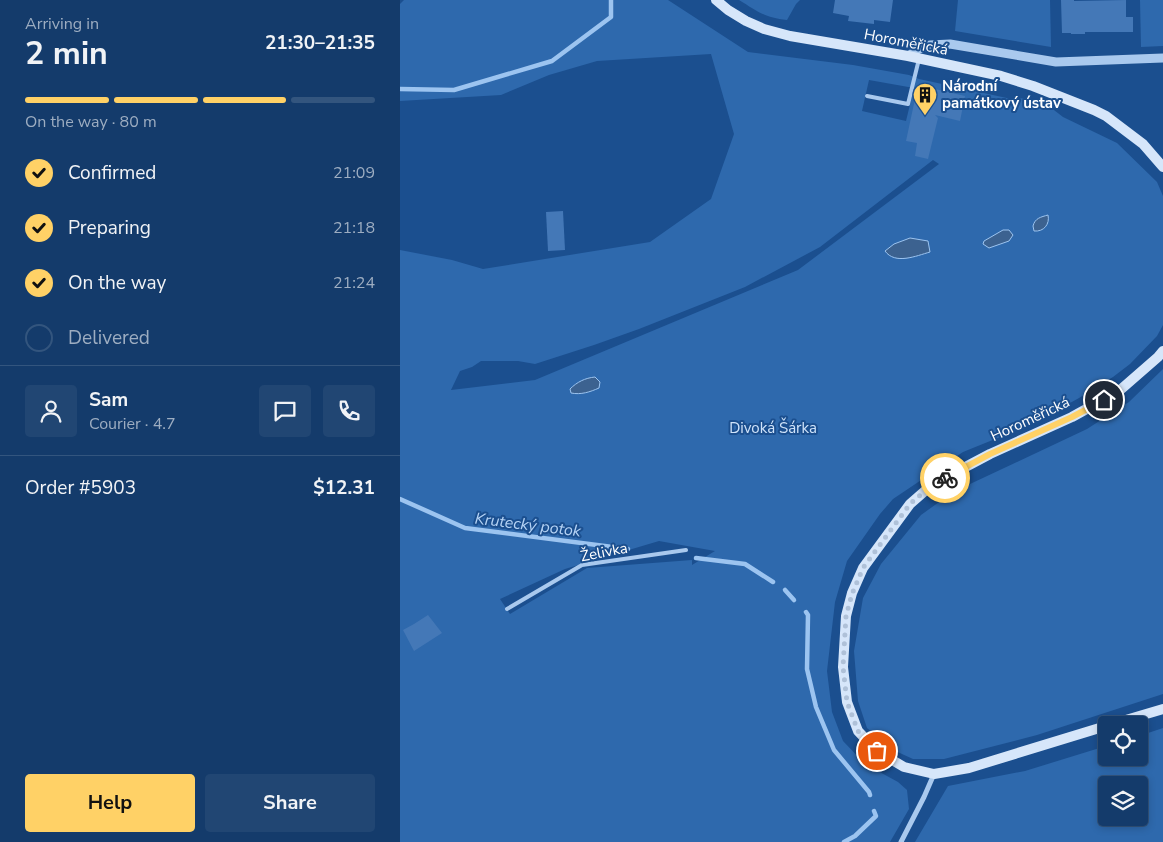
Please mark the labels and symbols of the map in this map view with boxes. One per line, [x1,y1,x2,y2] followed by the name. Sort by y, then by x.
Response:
[862,24,950,60] street label: Horoměřická
[942,76,1061,113] place label: Národní památkový ústav
[912,82,938,116] building icon: Národní památkový ústav
[1083,379,1125,421] pin
[987,392,1073,446] street label: Horoměřická
[729,417,817,438] park label: Divoká Šárka
[920,453,970,503] courier
[474,508,583,543] water label: Krutecký potok
[579,538,629,566] street label: Želivka
[856,730,898,772] pin

